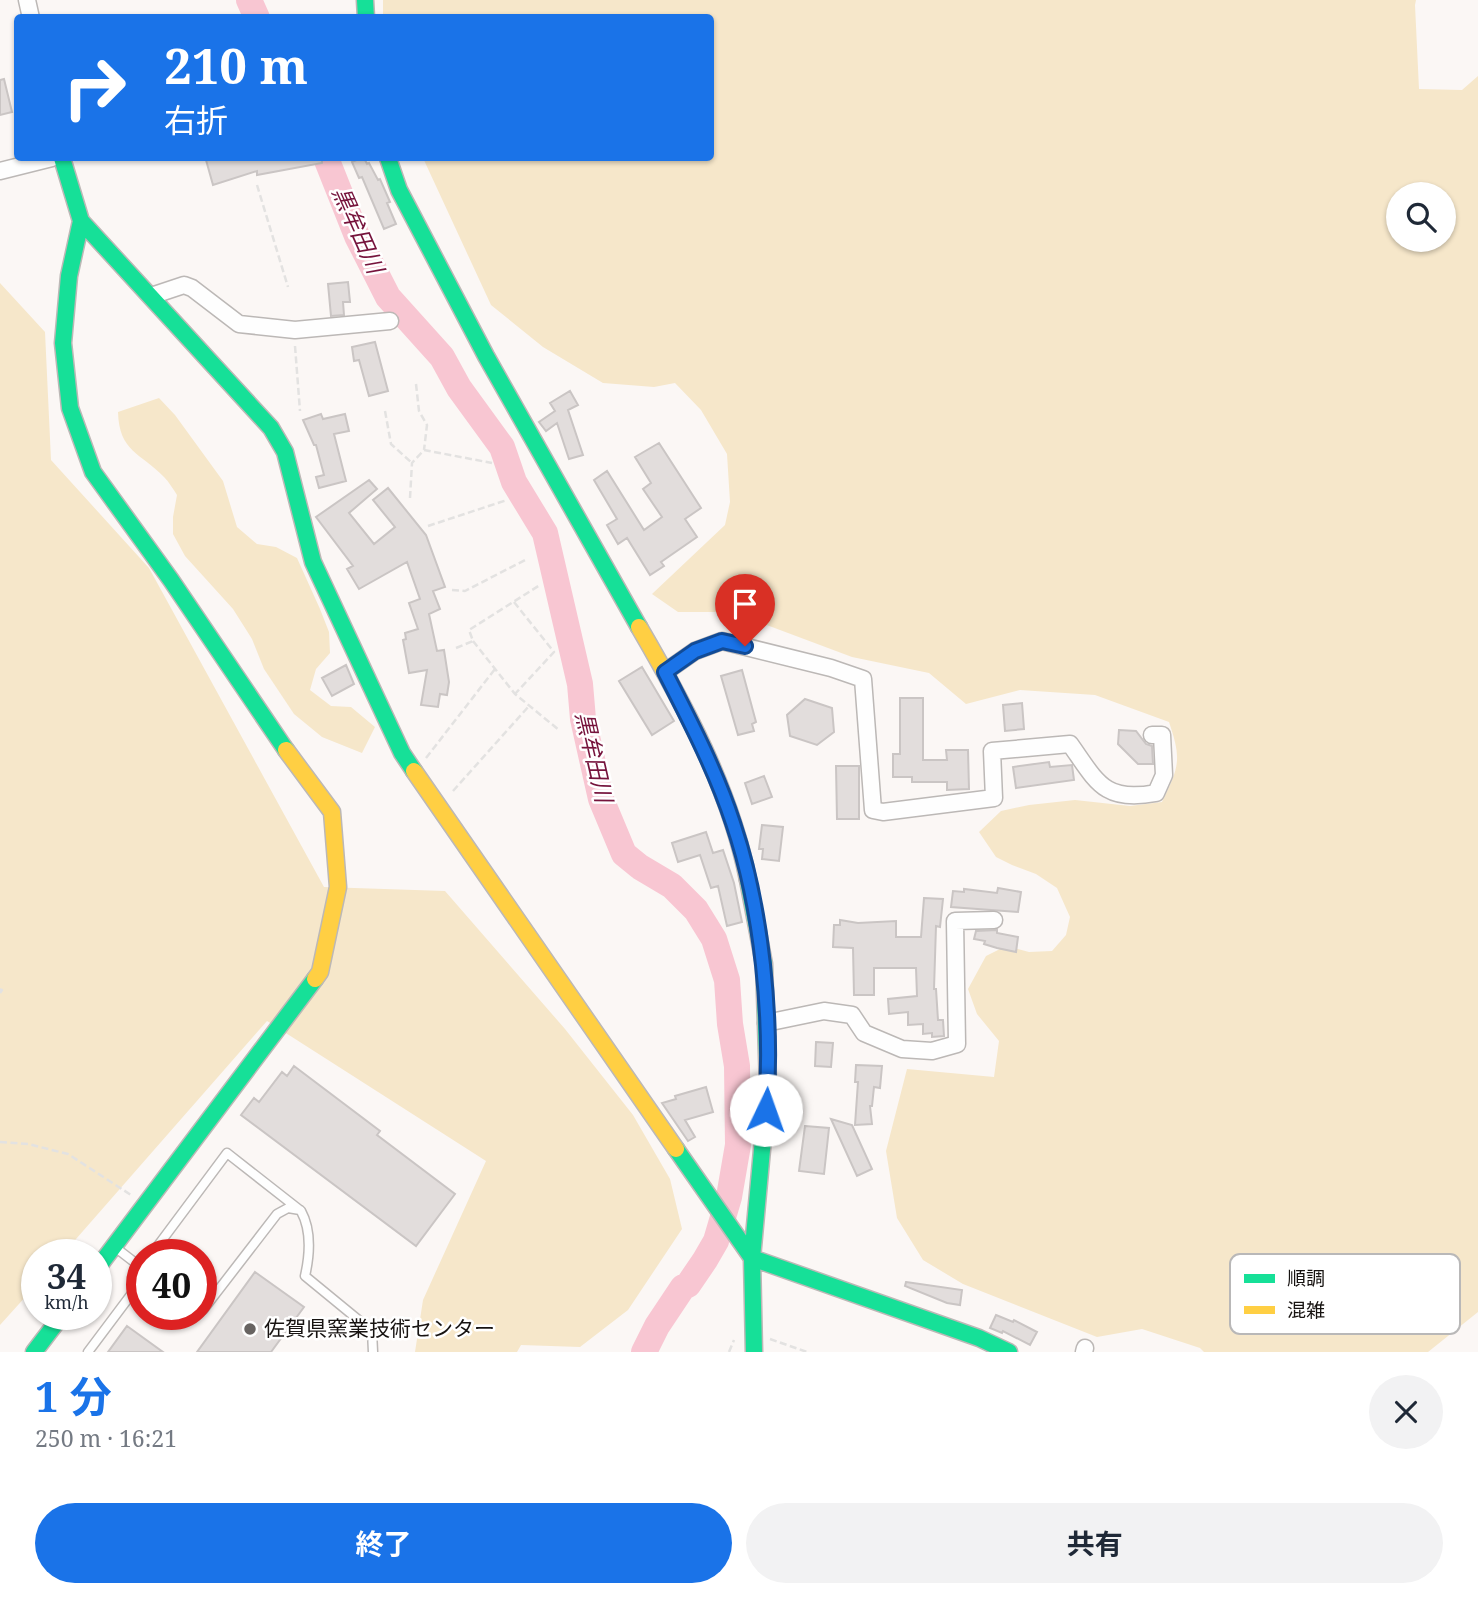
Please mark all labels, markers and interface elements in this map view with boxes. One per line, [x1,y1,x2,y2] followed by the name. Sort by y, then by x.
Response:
[164,32,308,98] text: 210 m
[49,42,140,133] icon: right
[164,98,228,141] text: 右折
[326,181,393,281] water label: 黒牟田川
[1386,182,1456,252] map controls
[1386,182,1456,252] button: search
[715,574,775,646] pin
[726,585,764,623] icon: arrive
[569,708,622,808] water label: 黒牟田川
[729,1073,803,1147] position arrow
[126,1239,217,1330] speed limit sign: 40
[47,1252,86,1299] text: 34
[1230,1254,1460,1334] legend
[1287,1265,1325,1291] text: 順調
[44,1290,89,1314] text: km/h
[1287,1297,1325,1323] text: 混雑
[264,1314,495,1342] place label: 佐賀県窯業技術センター
[242,1321,258,1337] marker: 佐賀県窯業技術センター
[35,1367,112,1424] text: 1 分
[1369,1375,1443,1449] button: close
[35,1422,177,1454] text: 250 m · 16:21
[35,1503,732,1583] button: 終了
[746,1503,1443,1583] button: 共有

